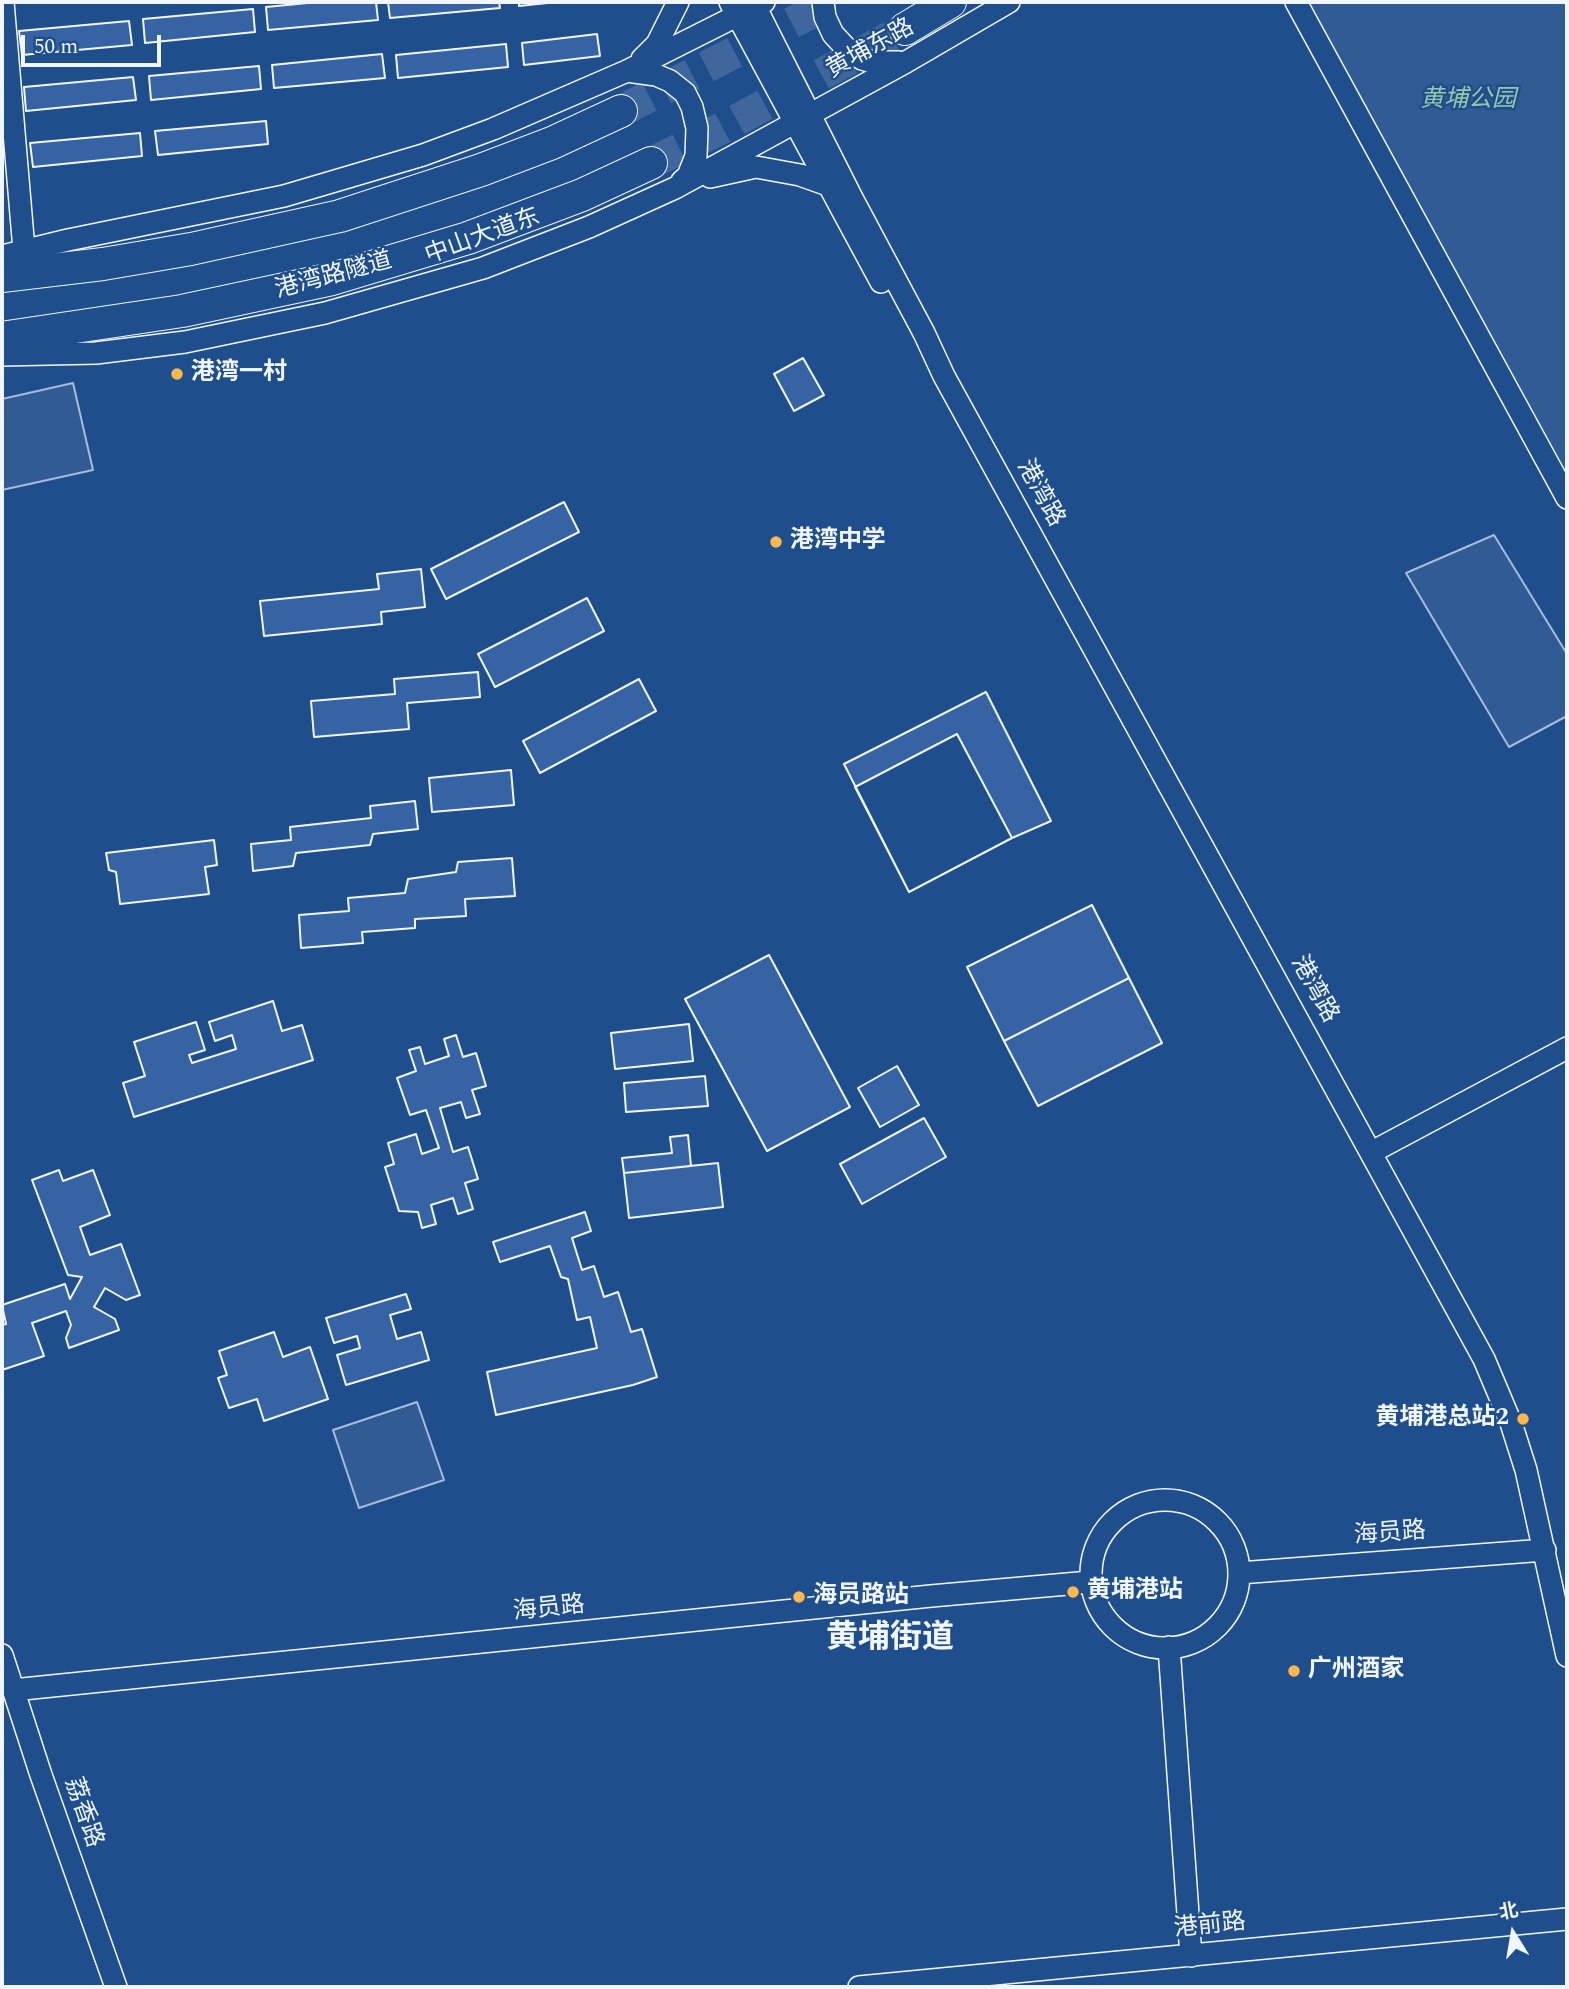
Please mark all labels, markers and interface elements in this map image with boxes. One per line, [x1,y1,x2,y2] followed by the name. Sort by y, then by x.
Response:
[822,14,920,86] street label: 黄埔东路
[24,21,164,65] scale bar
[34,31,78,63] text: 50 m
[1420,87,1516,115] park label: 黄埔公园
[422,204,544,272] street label: 中山大道东
[272,248,396,306] street label: 港湾路隧道
[191,360,287,388] place label: 港湾一村
[169,366,185,382] marker: 港湾一村
[1009,456,1069,532] street label: 港湾路
[790,528,886,556] place label: 港湾中学
[768,534,784,550] marker: 港湾中学
[1283,952,1343,1028] street label: 港湾路
[1376,1405,1509,1433] place label: 黄埔港总站2
[1515,1411,1531,1427] marker: 黄埔港总站2
[1353,1518,1427,1552] street label: 海员路
[1087,1578,1183,1606] place label: 黄埔港站
[813,1583,909,1611] place label: 海员路站
[1065,1584,1081,1600] marker: 黄埔港站
[791,1589,807,1605] marker: 海员路站
[512,1592,586,1628] street label: 海员路
[826,1622,954,1660] district label: 黄埔街道
[1308,1657,1404,1685] place label: 广州酒家
[1286,1663,1302,1679] marker: 广州酒家
[57,1774,107,1852] street label: 荔香路
[1497,1896,1521,1928] text: 北
[1478,1898,1548,1968] north arrow
[1173,1909,1247,1945] street label: 港前路

